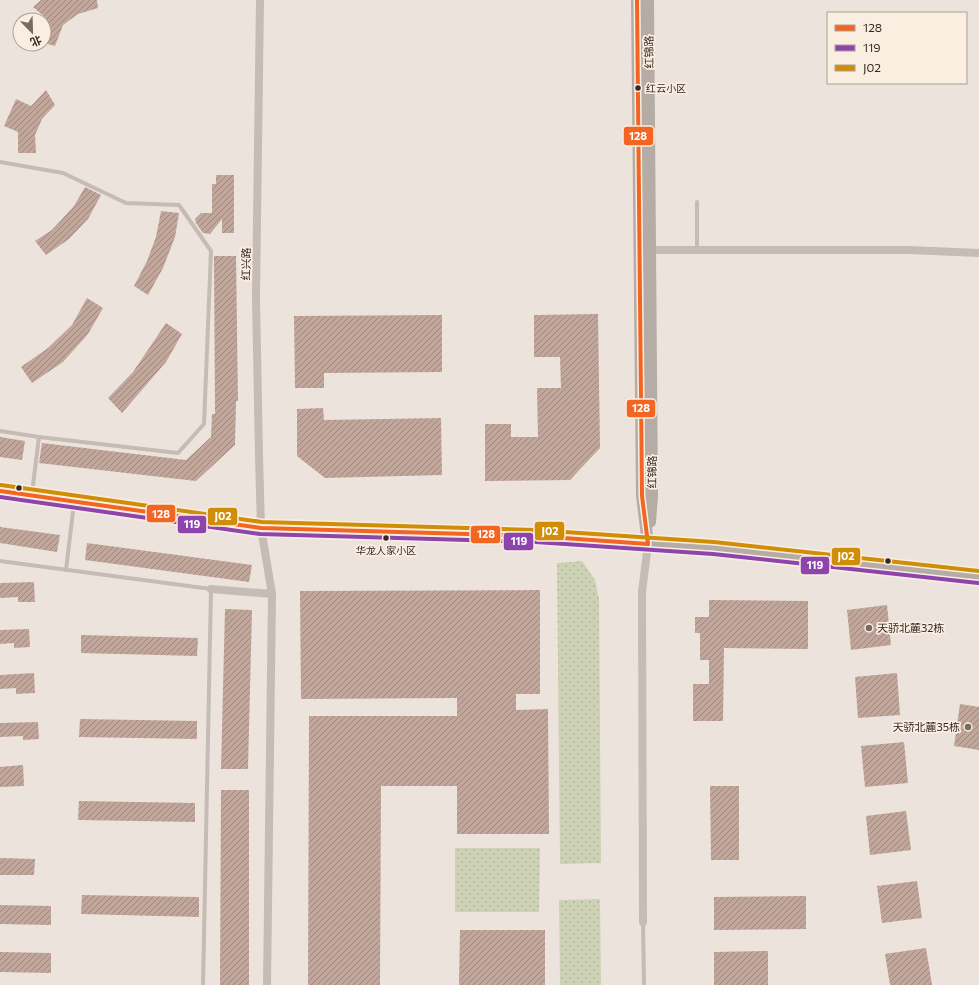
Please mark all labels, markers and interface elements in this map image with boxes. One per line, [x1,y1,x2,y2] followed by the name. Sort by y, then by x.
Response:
[12,12,52,52] north arrow
[827,12,967,84] legend
[863,20,882,34] text: 128
[29,34,44,50] text: 北
[642,35,655,69] street label: 红锦路
[863,40,881,54] text: 119
[863,60,881,75] text: J02
[646,82,686,94] place label: 红云小区
[633,83,643,93] marker: 红云小区
[623,126,654,146] line badge: 128
[629,129,647,142] text: 128
[239,247,252,281] street label: 红兴路
[626,399,656,418] line badge: 128
[632,401,650,414] text: 128
[645,456,658,489] street label: 红锦路
[14,483,24,493] unlabelled marker
[146,504,176,523] line badge: 128
[152,507,170,520] text: 128
[207,507,238,526] line badge: J02
[214,509,232,523] text: J02
[177,515,207,534] line badge: 119
[184,517,201,530] text: 119
[534,521,565,541] line badge: J02
[541,524,559,538] text: J02
[470,525,501,544] line badge: 128
[477,527,495,540] text: 128
[503,532,534,551] line badge: 119
[381,533,391,543] marker: 华龙人家小区
[511,534,528,547] text: 119
[356,544,416,556] place label: 华龙人家小区
[831,547,861,566] line badge: J02
[837,549,855,563] text: J02
[800,556,830,575] line badge: 119
[883,556,893,566] unlabelled marker
[807,558,824,571] text: 119
[877,621,944,634] place label: 天骄北麓32栋
[864,623,874,633] marker: 天骄北麓32栋
[892,720,960,733] place label: 天骄北麓35栋
[963,722,973,732] marker: 天骄北麓35栋

